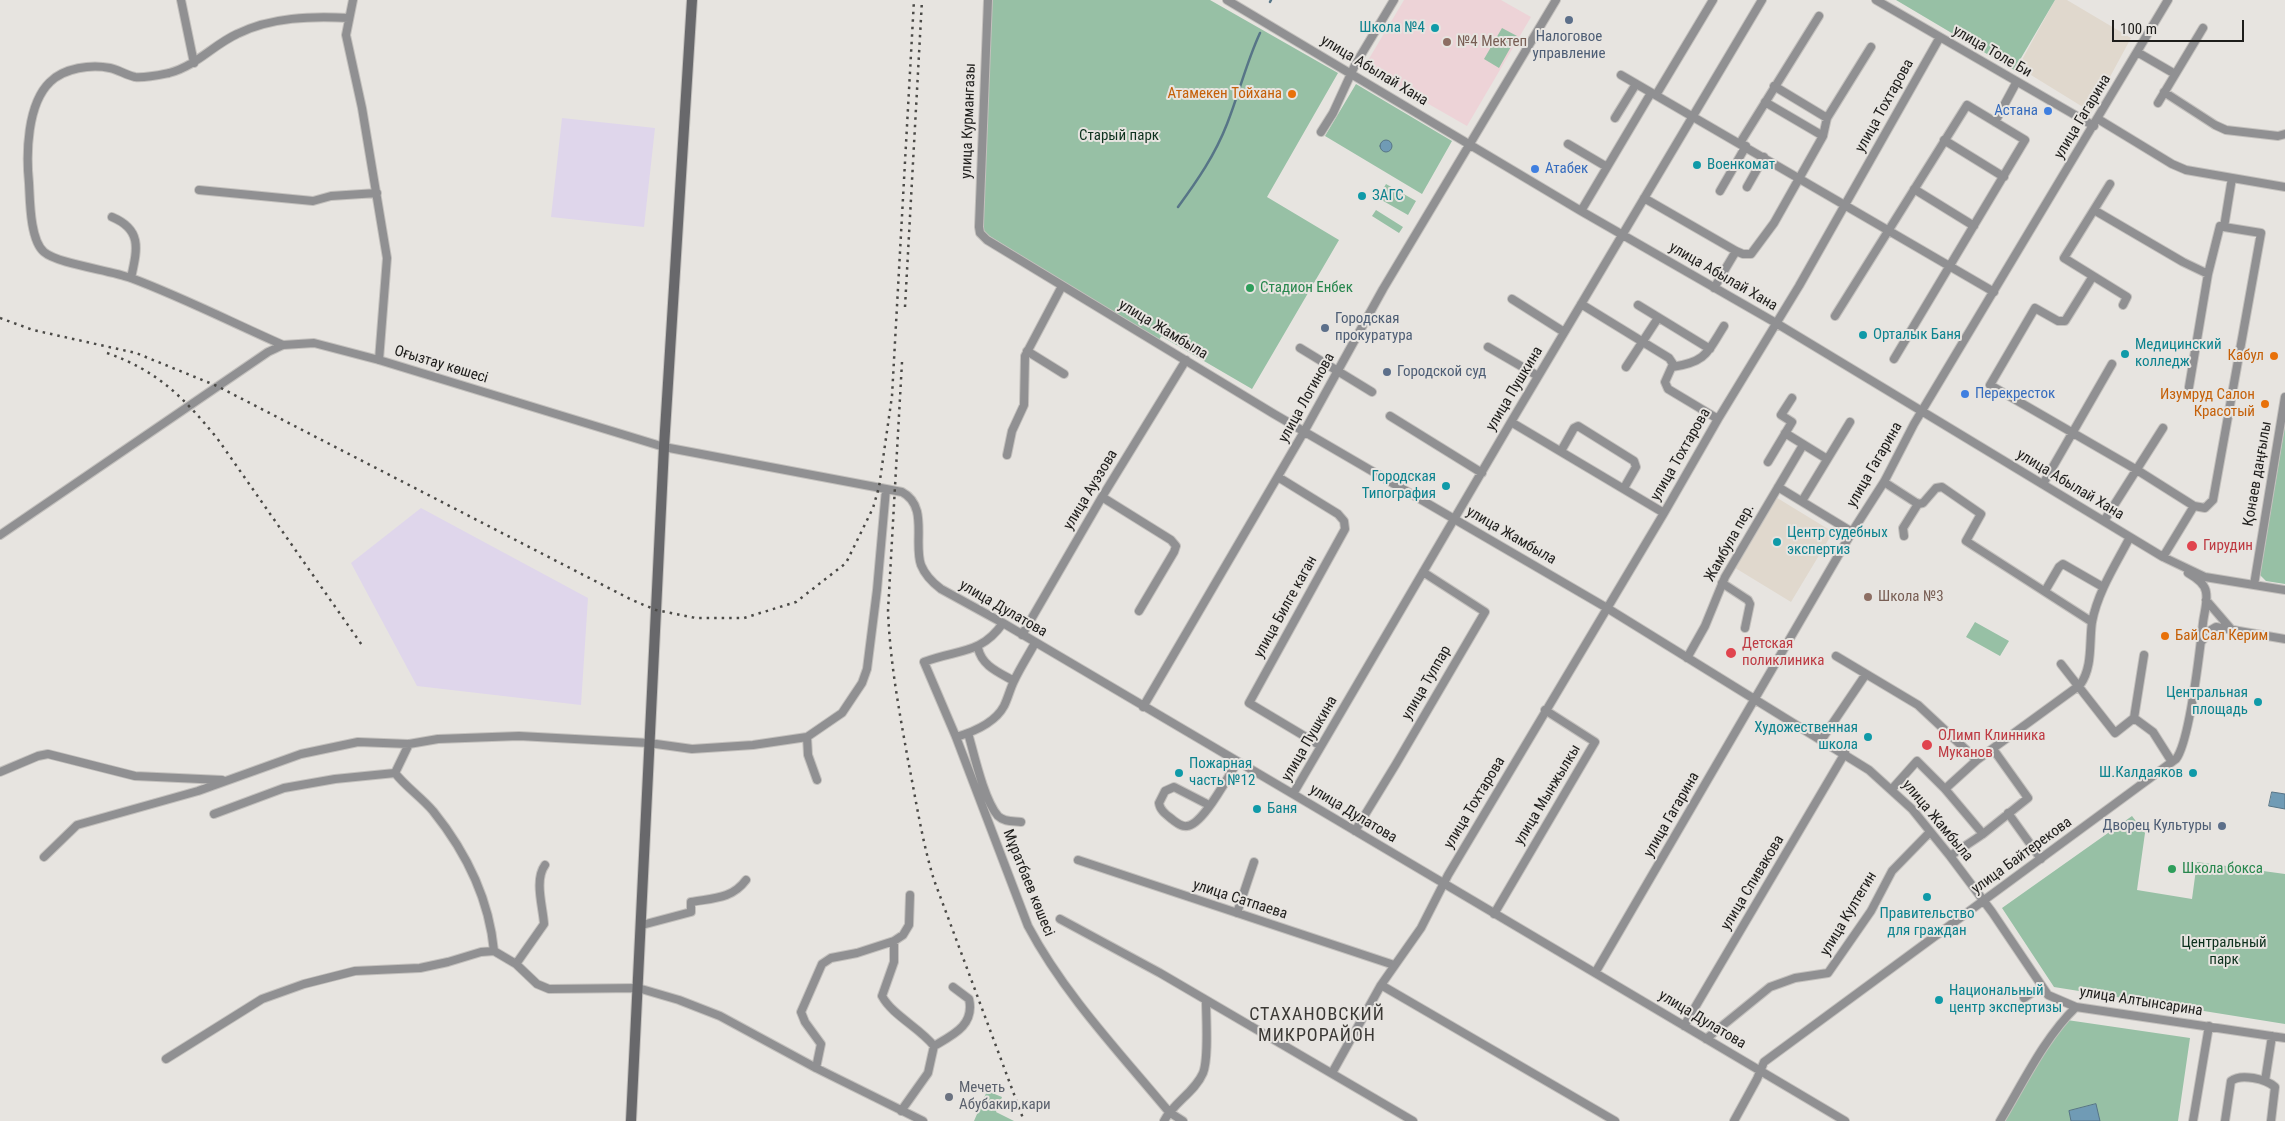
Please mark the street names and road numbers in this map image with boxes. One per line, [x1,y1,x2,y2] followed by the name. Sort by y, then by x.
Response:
[1949,22,2035,82] street label: улица Толе Би
[1317,32,1431,110] street label: улица Абылай Хана
[1852,56,1918,156] street label: улица Тохтарова
[958,63,980,179] street label: улица Курмангазы
[2051,72,2115,162] street label: улица Гагарина
[1666,239,1780,315] street label: улица Абылай Хана
[1115,296,1211,364] street label: улица Жамбыла
[392,342,490,388] street label: Оғызтау көшесі
[1483,343,1547,435] street label: улица Пушкина
[1275,350,1339,446] street label: улица Логинова
[1647,406,1715,504] street label: улица Тохтарова
[1843,419,1907,511] street label: улица Гагарина
[2240,420,2276,528] street label: Қонаев даңғылы
[2013,446,2127,524] street label: улица Абылай Хана
[1060,447,1122,533] street label: улица Ауэзова
[1701,501,1759,585] street label: Жамбула пер.
[1463,503,1559,569] street label: улица Жамбыла
[1251,553,1321,661] street label: улица Билге каган
[956,577,1050,641] street label: улица Дулатова
[1398,643,1456,723] street label: улица Тулпар
[1278,693,1342,785] street label: улица Пушкина
[1511,741,1585,849] street label: улица Мынжылкы
[1441,754,1509,852] street label: улица Тохтарова
[1640,769,1704,861] street label: улица Гагарина
[1898,777,1976,865] street label: улица Жамбыла
[1306,781,1400,847] street label: улица Дулатова
[1968,814,2076,898] street label: улица Байтерекова
[998,827,1058,939] street label: Мұратбаев көшесі
[1718,832,1788,934] street label: улица Спивакова
[1817,869,1881,959] street label: улица Култегин
[1190,876,1290,924] street label: улица Сатпаева
[2078,983,2204,1021] street label: улица Алтынсарина
[1655,987,1749,1053] street label: улица Дулатова

